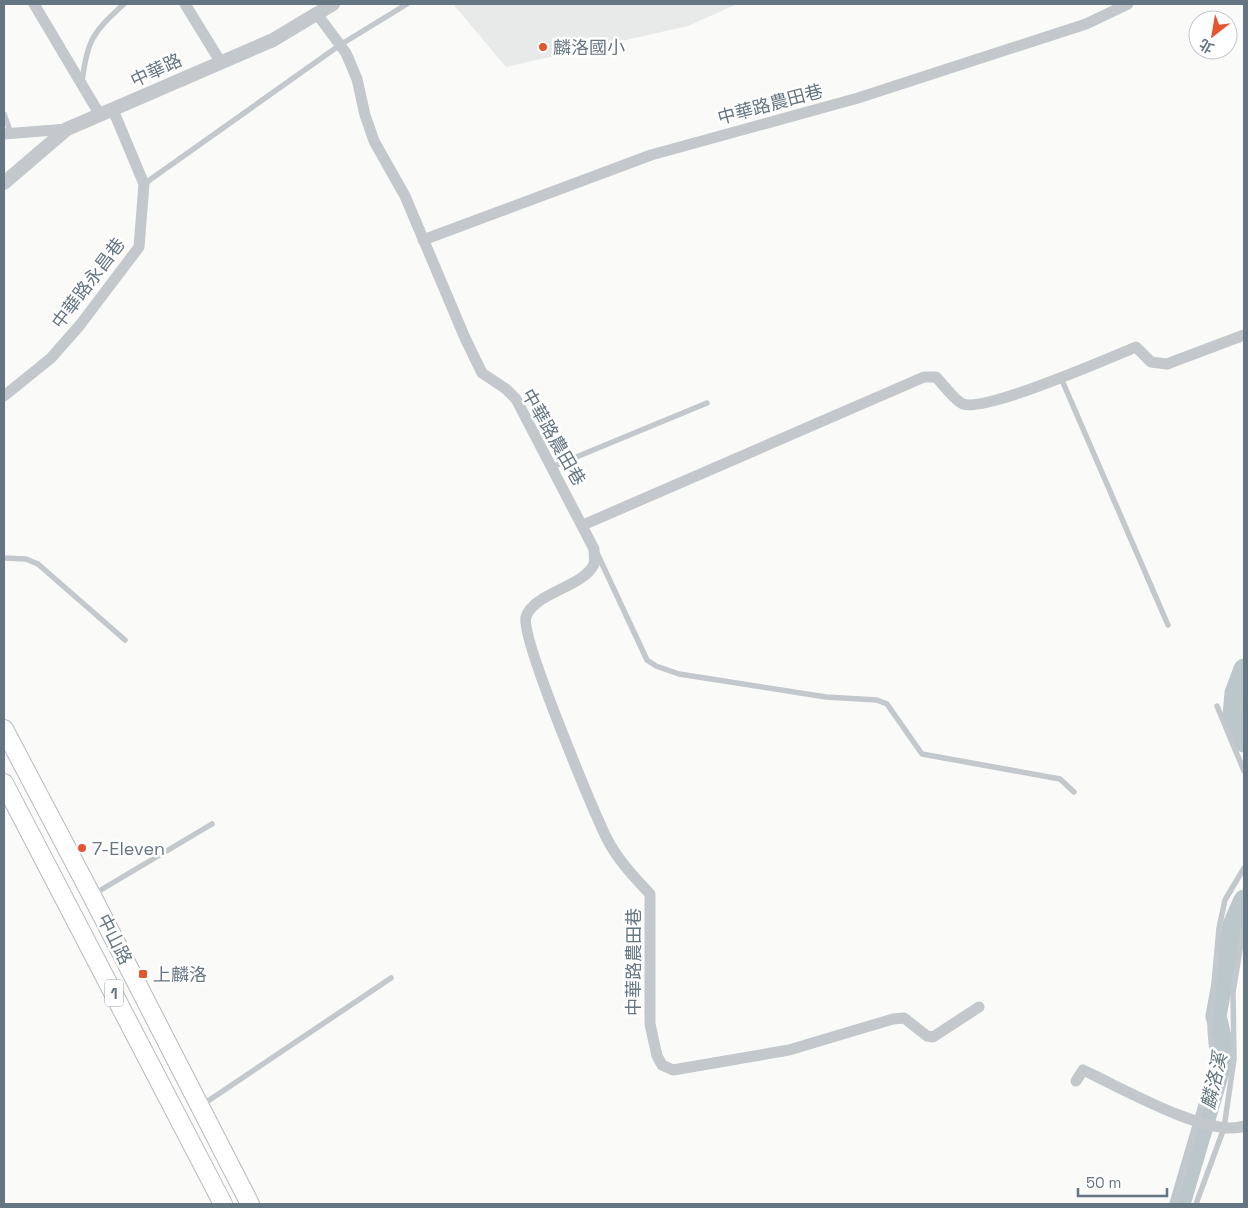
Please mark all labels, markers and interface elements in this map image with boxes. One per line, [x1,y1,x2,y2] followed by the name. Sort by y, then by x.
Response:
[1188,10,1238,60] north arrow
[1196,35,1217,57] text: 北
[553,36,625,59] place label: 麟洛國小
[537,41,549,53] marker: 麟洛國小
[127,48,185,92] street label: 中華路
[715,79,825,129] street label: 中華路農田巷
[46,233,130,333] street label: 中華路永昌巷
[517,384,591,490] street label: 中華路農田巷
[92,837,165,860] place label: 7-Eleven
[76,842,88,854] marker: 7-Eleven
[622,908,645,1016] street label: 中華路農田巷
[92,910,138,968] street label: 中山路
[153,963,207,986] place label: 上麟洛
[137,968,149,980] marker: 上麟洛
[105,980,123,1006] road number: 1
[1195,1048,1233,1112] water label: 麟洛溪
[1078,1166,1167,1198] scale bar
[1086,1173,1121,1192] text: 50 m

